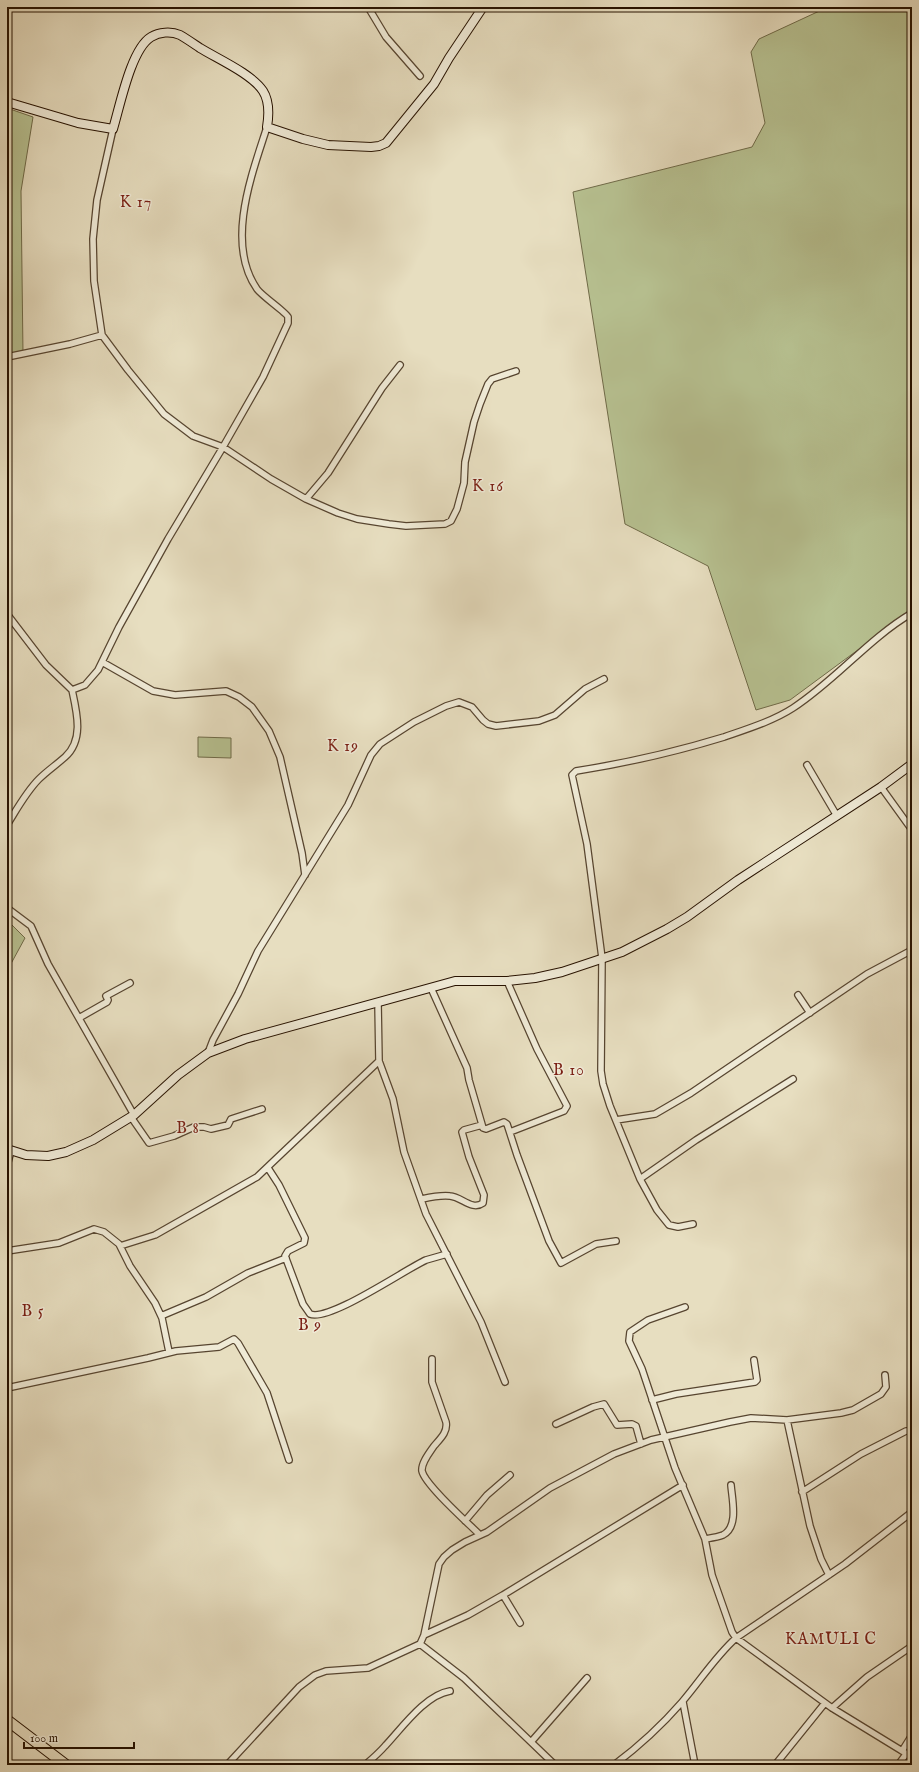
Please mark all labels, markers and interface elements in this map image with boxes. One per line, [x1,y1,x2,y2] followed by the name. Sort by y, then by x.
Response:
[120,193,152,213] district label: K 17
[472,477,504,497] district label: K 16
[327,737,359,757] district label: K 19
[553,1061,585,1081] district label: B 10
[176,1119,200,1139] district label: B 8
[22,1302,44,1322] district label: B 5
[298,1316,322,1336] district label: B 9
[785,1630,877,1650] district label: KAMULI C
[24,1724,134,1750] scale bar
[30,1731,58,1746] text: 100 m

